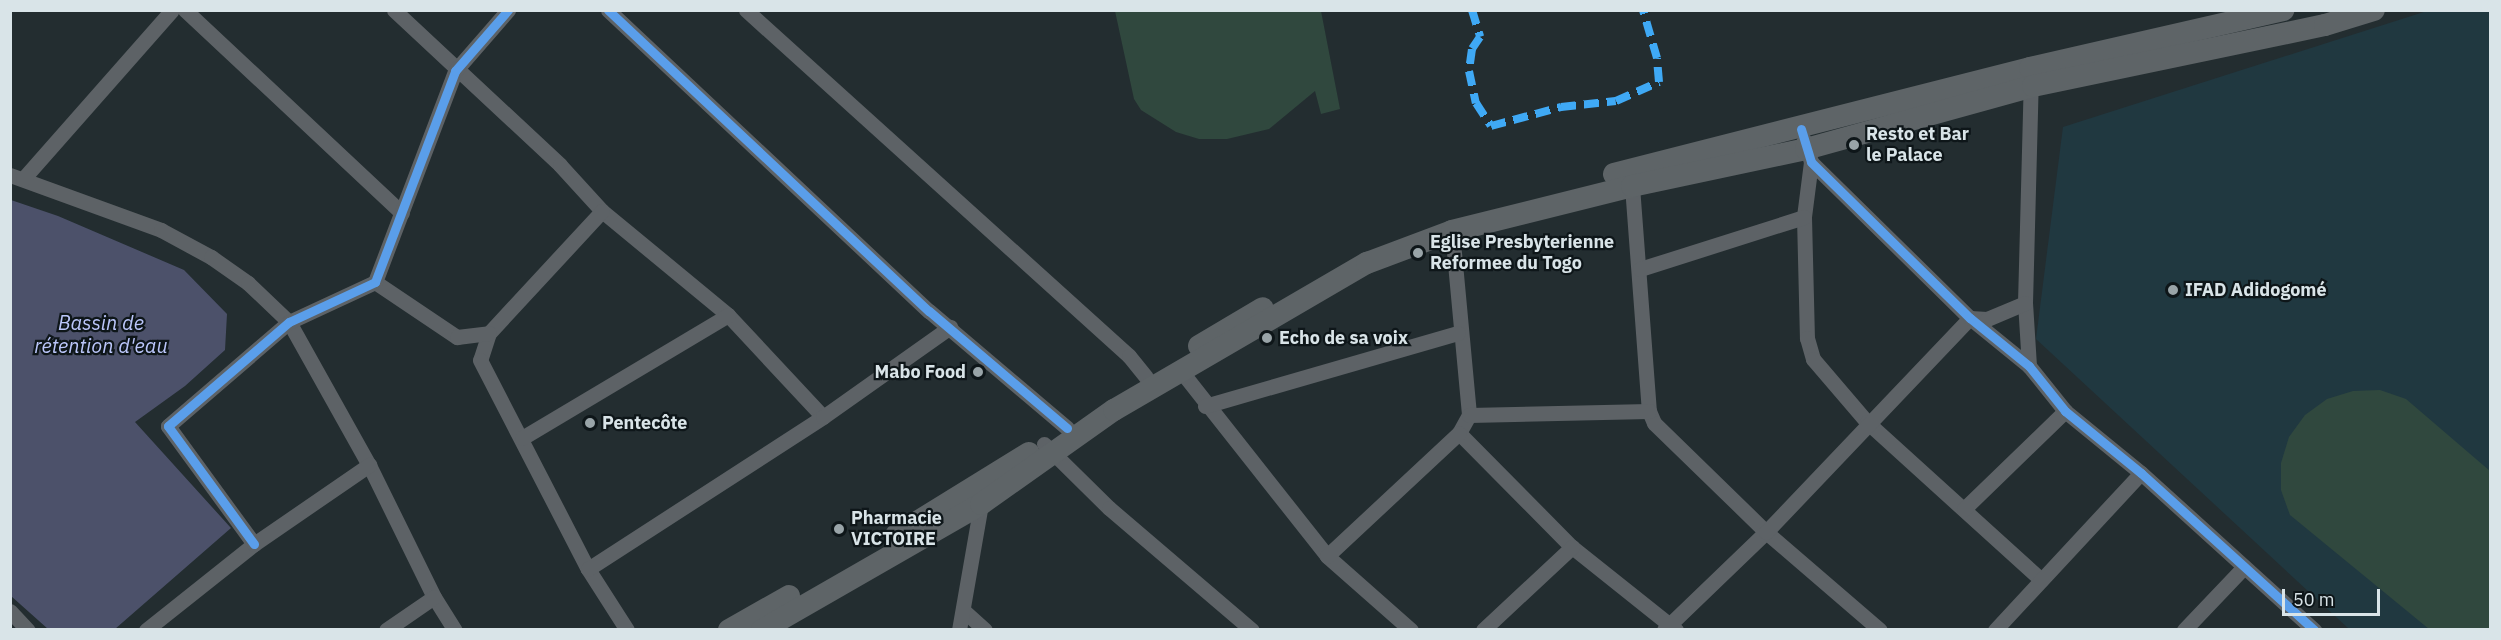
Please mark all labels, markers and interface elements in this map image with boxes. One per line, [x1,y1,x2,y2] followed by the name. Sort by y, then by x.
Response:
[1866,124,1969,166] place label: Resto et Bar le Palace
[1847,138,1861,152] marker: Resto et Bar le Palace
[1430,232,1614,274] place label: Eglise Presbyterienne Reformee du Togo
[1411,246,1425,260] marker: Eglise Presbyterienne Reformee du Togo
[2185,279,2327,301] place label: IFAD Adidogomé
[2166,283,2180,297] marker: IFAD Adidogomé
[34,310,168,357] water label: Bassin de rétention d'eau
[1279,327,1408,349] place label: Echo de sa voix
[1260,331,1274,345] marker: Echo de sa voix
[874,361,966,383] place label: Mabo Food
[971,365,985,379] marker: Mabo Food
[602,412,687,434] place label: Pentecôte
[583,416,597,430] marker: Pentecôte
[851,508,942,550] place label: Pharmacie VICTOIRE
[832,522,846,536] marker: Pharmacie VICTOIRE
[2285,577,2382,615] scale bar
[2293,588,2335,611] text: 50 m

